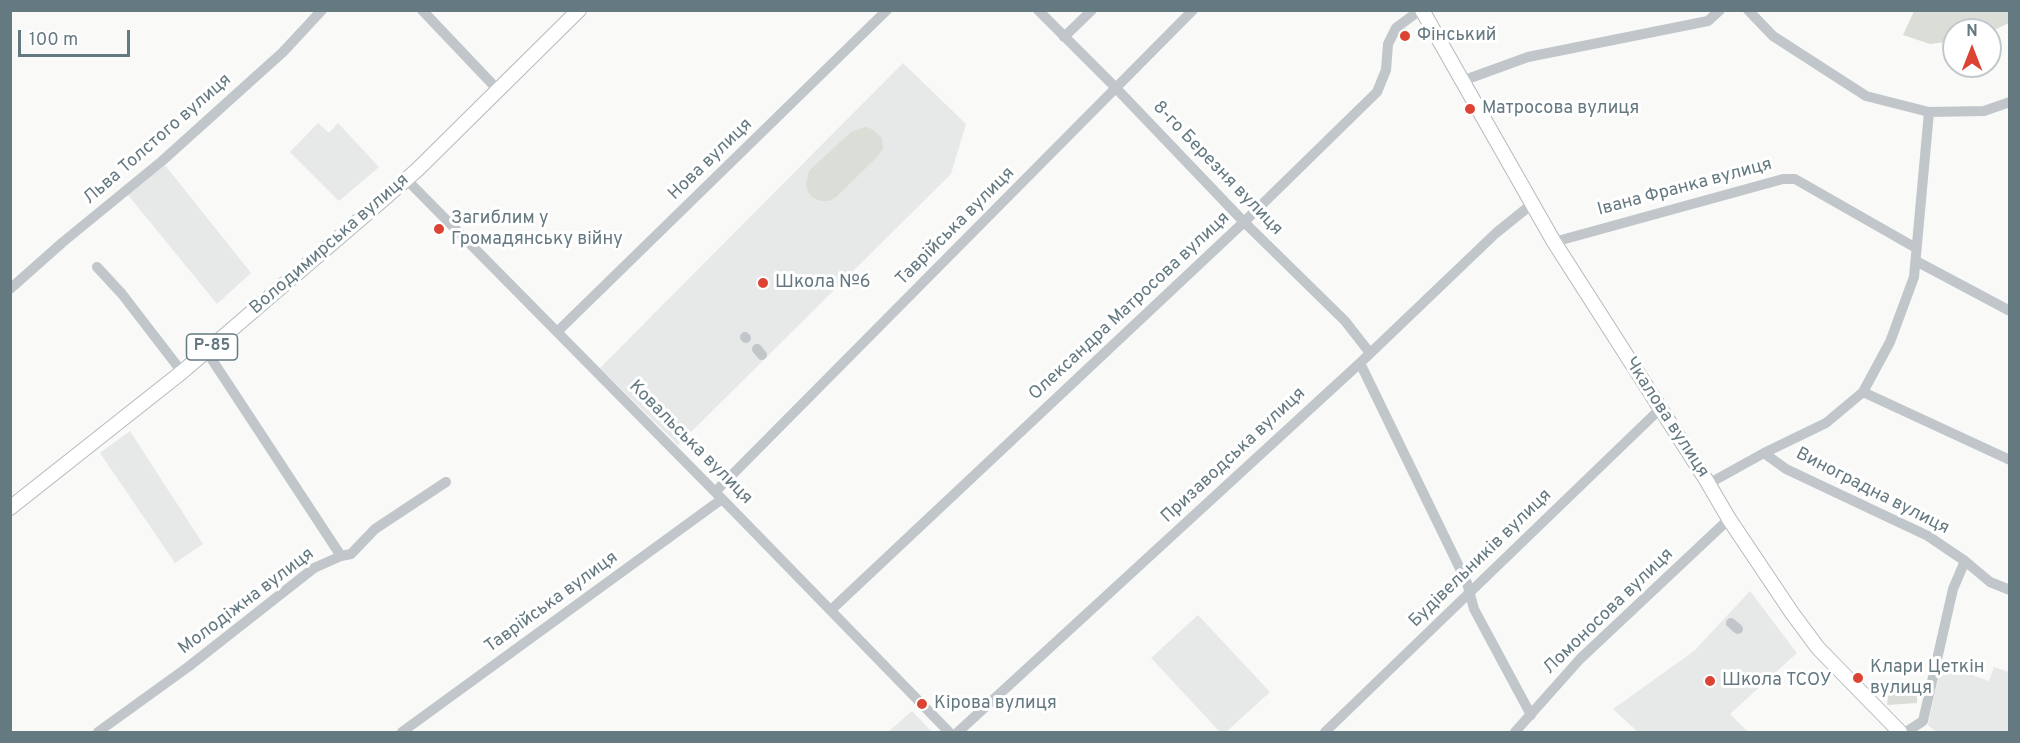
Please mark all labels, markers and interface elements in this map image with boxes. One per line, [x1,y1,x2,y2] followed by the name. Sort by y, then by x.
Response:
[21,18,134,56] scale bar
[1942,18,2002,78] north arrow
[1966,22,1978,42] text: N
[1417,25,1496,47] place label: Фінський
[29,29,78,52] text: 100 m
[1398,29,1412,43] marker: Фінський
[80,70,236,210] street label: Льва Толстого вулиця
[1147,97,1287,241] street label: 8-го Березня вулиця
[1482,98,1639,120] place label: Матросова вулиця
[1463,102,1477,116] marker: Матросова вулиця
[664,115,758,205] street label: Нова вулиця
[1595,154,1775,222] street label: Івана Франка вулиця
[892,163,1020,291] street label: Таврійська вулиця
[246,170,414,320] street label: Володимирська вулиця
[451,208,623,250] place label: Загиблим у Громадянську війну
[1025,208,1235,406] street label: Олександра Матросова вулиця
[432,222,446,236] marker: Загиблим у Громадянську війну
[775,272,871,294] place label: Школа №6
[756,276,770,290] marker: Школа №6
[186,334,238,360] road number: Р-85
[1619,354,1713,482] street label: Чкалова вулиця
[624,377,756,509] street label: Ковальська вулиця
[1157,384,1311,528] street label: Призаводська вулиця
[1792,444,1952,540] street label: Виноградна вулиця
[1405,485,1557,633] street label: Будівельників вулиця
[175,544,319,660] street label: Молодіжна вулиця
[1539,544,1679,680] street label: Ломоносова вулиця
[481,548,623,658] street label: Таврійська вулиця
[1870,657,1984,700] place label: Клари Цеткін вулиця
[1722,670,1832,692] place label: Школа ТСОУ
[1851,671,1865,685] marker: Клари Цеткін вулиця
[1703,674,1717,688] marker: Школа ТСОУ
[934,693,1057,715] place label: Кірова вулиця
[915,697,929,711] marker: Кірова вулиця

